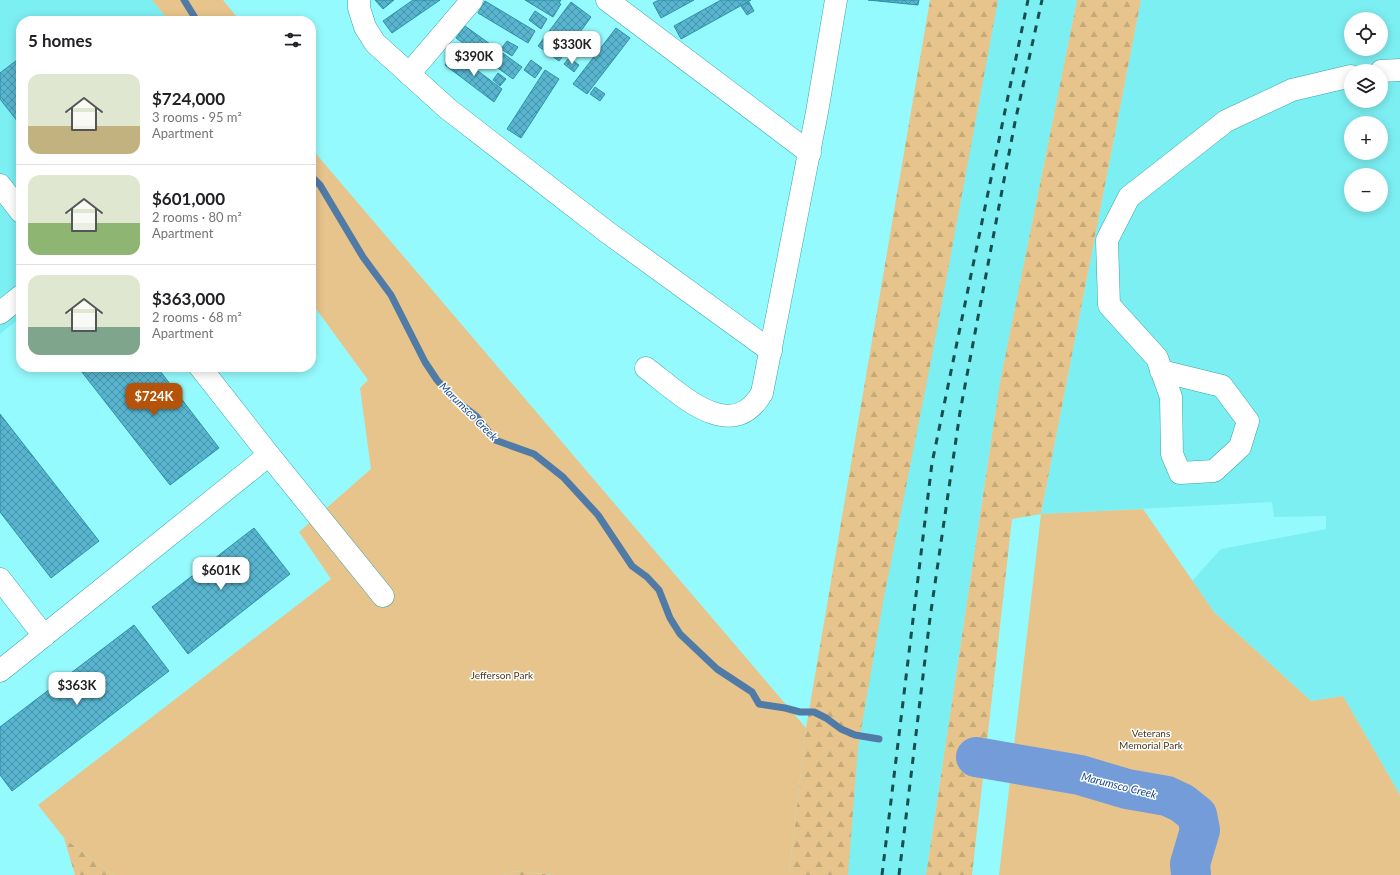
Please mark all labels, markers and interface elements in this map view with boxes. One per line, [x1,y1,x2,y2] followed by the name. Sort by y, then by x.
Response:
[1344,12,1388,212] map controls
[1344,12,1388,56] button: locate
[282,29,304,51] icon: filters
[28,30,92,51] text: 5 homes
[544,31,600,65] pin: $330K
[552,36,592,52] text: $330K
[446,43,502,77] pin: $390K
[454,48,494,64] text: $390K
[1344,64,1388,108] button: layers
[152,88,225,109] text: $724,000
[60,90,108,138] icon: home
[152,109,242,125] text: 3 rooms · 95 m²
[1344,116,1388,160] button: +
[152,125,213,141] text: Apartment
[1344,168,1388,212] button: −
[152,188,225,209] text: $601,000
[60,191,108,239] icon: home
[152,209,242,225] text: 2 rooms · 80 m²
[152,225,213,241] text: Apartment
[152,288,225,309] text: $363,000
[60,291,108,339] icon: home
[152,309,242,325] text: 2 rooms · 68 m²
[152,325,213,341] text: Apartment
[437,379,501,443] water label: Marumsco Creek
[126,383,182,417] pin: $724K
[134,388,174,404] text: $724K
[193,557,249,591] pin: $601K
[201,562,241,578] text: $601K
[471,669,534,681] park label: Jefferson Park
[49,672,105,706] pin: $363K
[57,677,97,693] text: $363K
[1119,727,1184,751] park label: Veterans Memorial Park
[1080,769,1159,801] water label: Marumsco Creek

